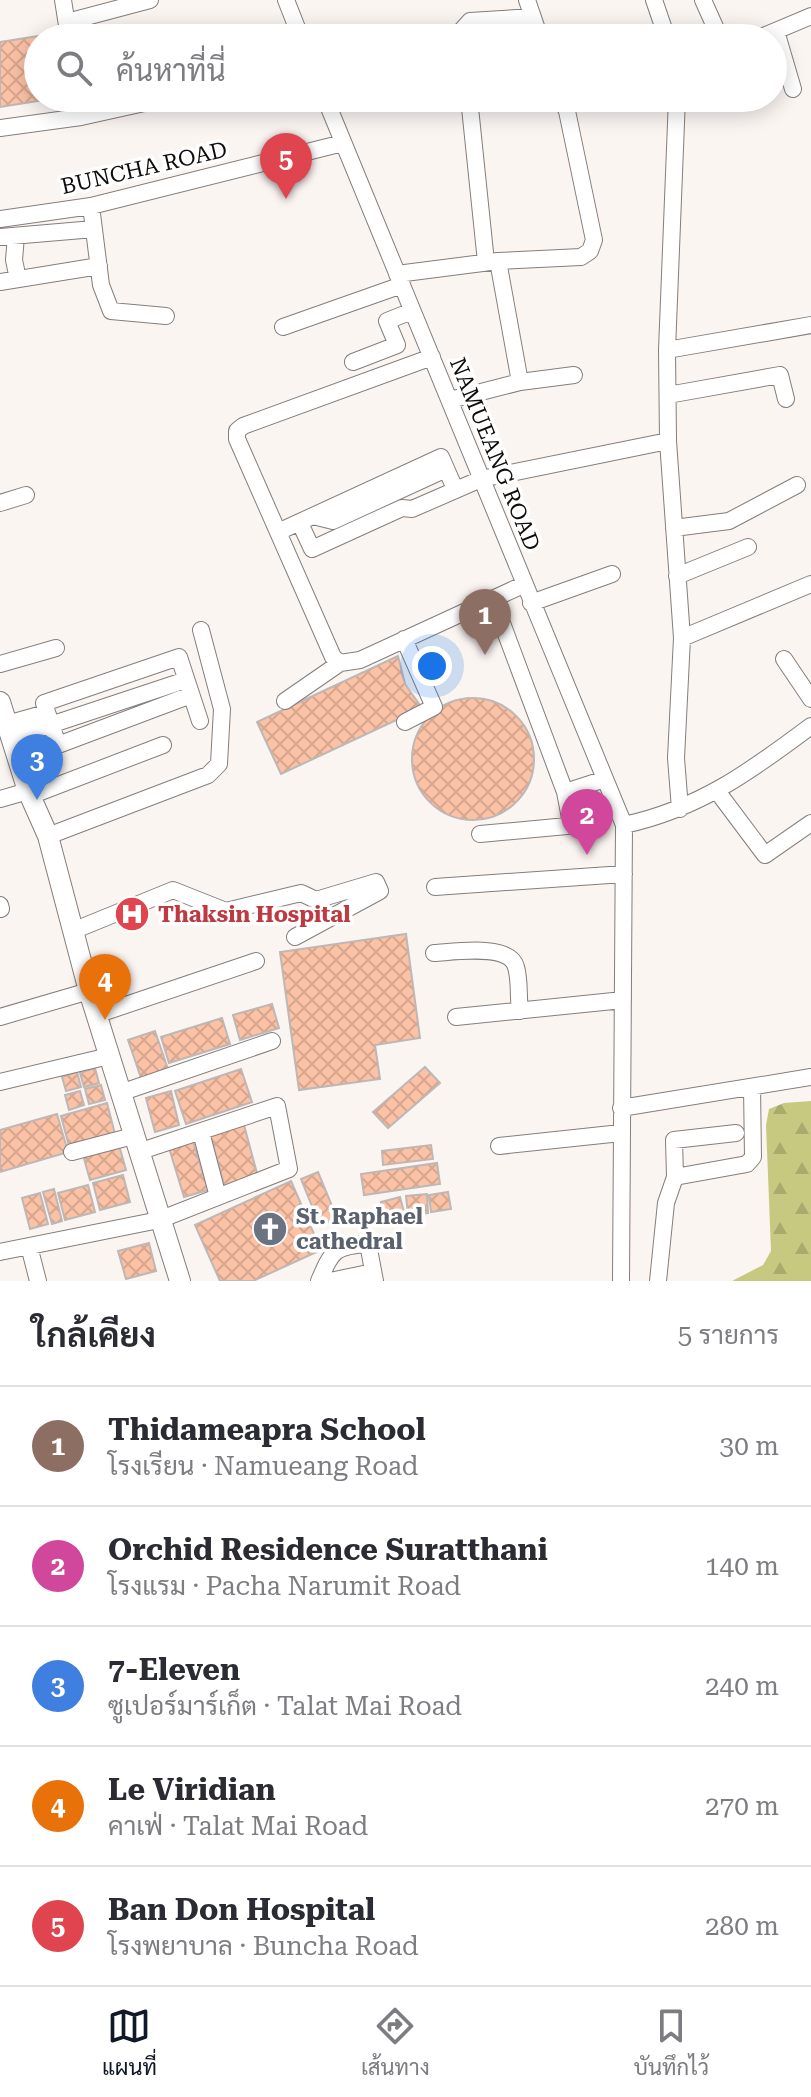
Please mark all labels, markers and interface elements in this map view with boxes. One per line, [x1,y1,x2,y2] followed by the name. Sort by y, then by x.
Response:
[24,24,787,112] search box
[52,46,96,90] icon: search
[116,53,226,88] text: ค้นหาที่นี่
[260,133,312,199] pin: 5
[59,137,229,199] street label: BUNCHA ROAD
[445,354,545,554] street label: NAMUEANG ROAD
[459,589,511,655] pin: 1
[412,646,452,686] your location
[11,734,63,800] pin: 3
[561,789,613,855] pin: 2
[113,895,151,933] hospital icon: Thaksin Hospital
[158,902,350,927] place label: Thaksin Hospital
[79,954,131,1020] pin: 4
[296,1204,423,1254] place label: St. Raphael cathedral
[251,1210,289,1248] church icon: St. Raphael cathedral
[32,1315,156,1355] text: ใกล้เคียง
[678,1320,779,1350] text: 5 รายการ
[108,1412,426,1447] text: Thidameapra School
[51,1431,65,1461] text: 1
[720,1431,779,1461] text: 30 m
[108,1451,418,1481] text: โรงเรียน · Namueang Road
[108,1532,548,1567] text: Orchid Residence Suratthani
[51,1551,65,1581] text: 2
[705,1551,779,1581] text: 140 m
[108,1571,461,1601] text: โรงแรม · Pacha Narumit Road
[108,1652,240,1687] text: 7-Eleven
[51,1671,65,1701] text: 3
[705,1671,779,1701] text: 240 m
[108,1691,462,1721] text: ซูเปอร์มาร์เก็ต · Talat Mai Road
[108,1772,276,1807] text: Le Viridian
[51,1791,65,1821] text: 4
[705,1791,779,1821] text: 270 m
[108,1811,368,1841] text: คาเฟ่ · Talat Mai Road
[108,1892,375,1927] text: Ban Don Hospital
[51,1911,65,1941] text: 5
[705,1911,779,1941] text: 280 m
[108,1931,419,1961] text: โรงพยาบาล · Buncha Road
[102,2004,157,2080] tab: แผนที่
[361,2004,430,2080] tab: เส้นทาง
[634,2004,709,2080] tab: บันทึกไว้

